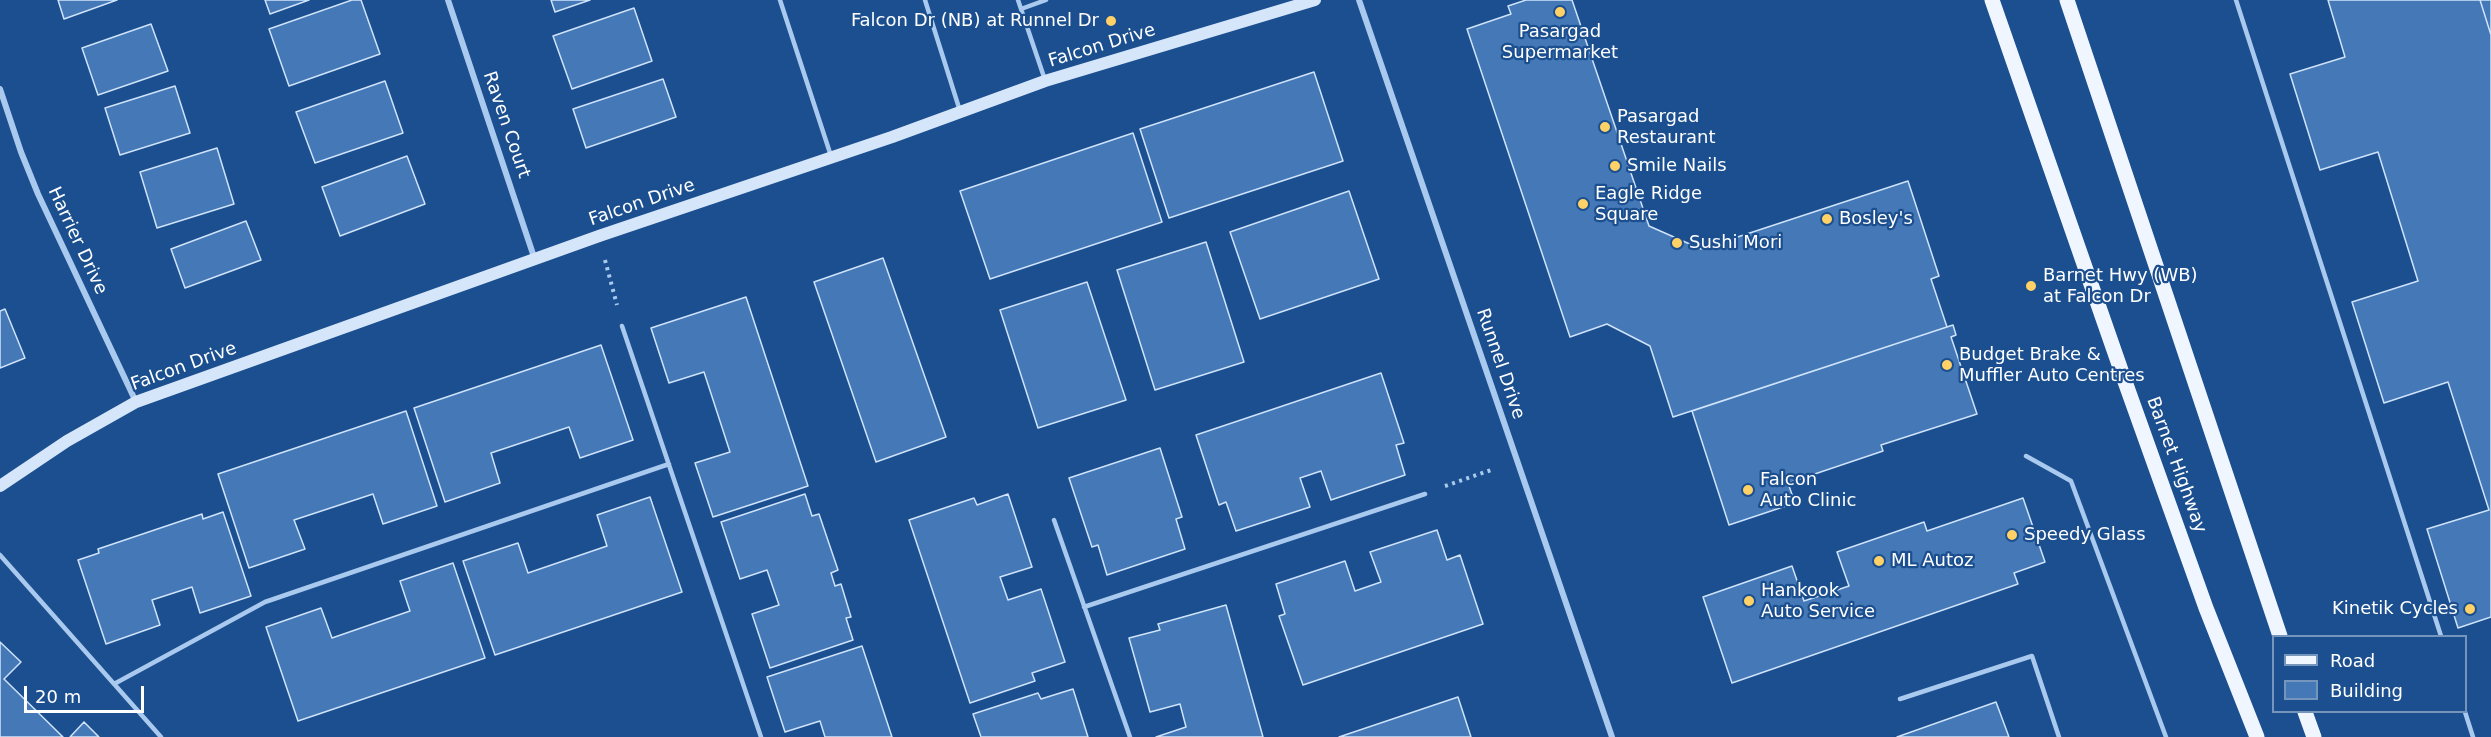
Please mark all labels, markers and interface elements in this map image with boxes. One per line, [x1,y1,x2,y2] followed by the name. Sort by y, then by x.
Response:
[1553,5,1567,19] marker: Pasargad Supermarket
[851,10,1099,32] place label: Falcon Dr (NB) at Runnel Dr
[1104,14,1118,28] marker: Falcon Dr (NB) at Runnel Dr
[1046,19,1158,73] street label: Falcon Drive
[1502,21,1618,63] place label: Pasargad Supermarket
[478,69,534,181] street label: Raven Court
[1617,106,1716,148] place label: Pasargad Restaurant
[1598,120,1612,134] marker: Pasargad Restaurant
[1627,155,1727,177] place label: Smile Nails
[1608,159,1622,173] marker: Smile Nails
[586,175,698,231] street label: Falcon Drive
[1595,183,1702,226] place label: Eagle Ridge Square
[43,184,111,298] street label: Harrier Drive
[1576,197,1590,211] marker: Eagle Ridge Square
[1839,208,1913,230] place label: Bosley's
[1820,212,1834,226] marker: Bosley's
[1689,232,1782,254] place label: Sushi Mori
[1670,236,1684,250] marker: Sushi Mori
[2043,265,2198,308] place label: Barnet Hwy (WB) at Falcon Dr
[2024,279,2038,293] marker: Barnet Hwy (WB) at Falcon Dr
[1471,306,1529,422] street label: Runnel Drive
[128,338,240,396] street label: Falcon Drive
[1959,344,2145,386] place label: Budget Brake & Muffler Auto Centres
[1940,358,1954,372] marker: Budget Brake & Muffler Auto Centres
[2141,394,2211,536] street label: Barnet Highway
[1760,469,1856,512] place label: Falcon Auto Clinic
[1741,483,1755,497] marker: Falcon Auto Clinic
[2024,524,2146,546] place label: Speedy Glass
[2005,528,2019,542] marker: Speedy Glass
[1891,550,1974,572] place label: ML Autoz
[1872,554,1886,568] marker: ML Autoz
[1761,580,1875,622] place label: Hankook Auto Service
[1742,594,1756,608] marker: Hankook Auto Service
[2332,598,2458,620] place label: Kinetik Cycles
[2463,602,2477,616] marker: Kinetik Cycles
[2272,635,2467,713] legend
[2330,650,2375,671] text: Road
[27,674,147,712] scale bar
[2330,680,2403,701] text: Building
[35,686,81,707] text: 20 m

